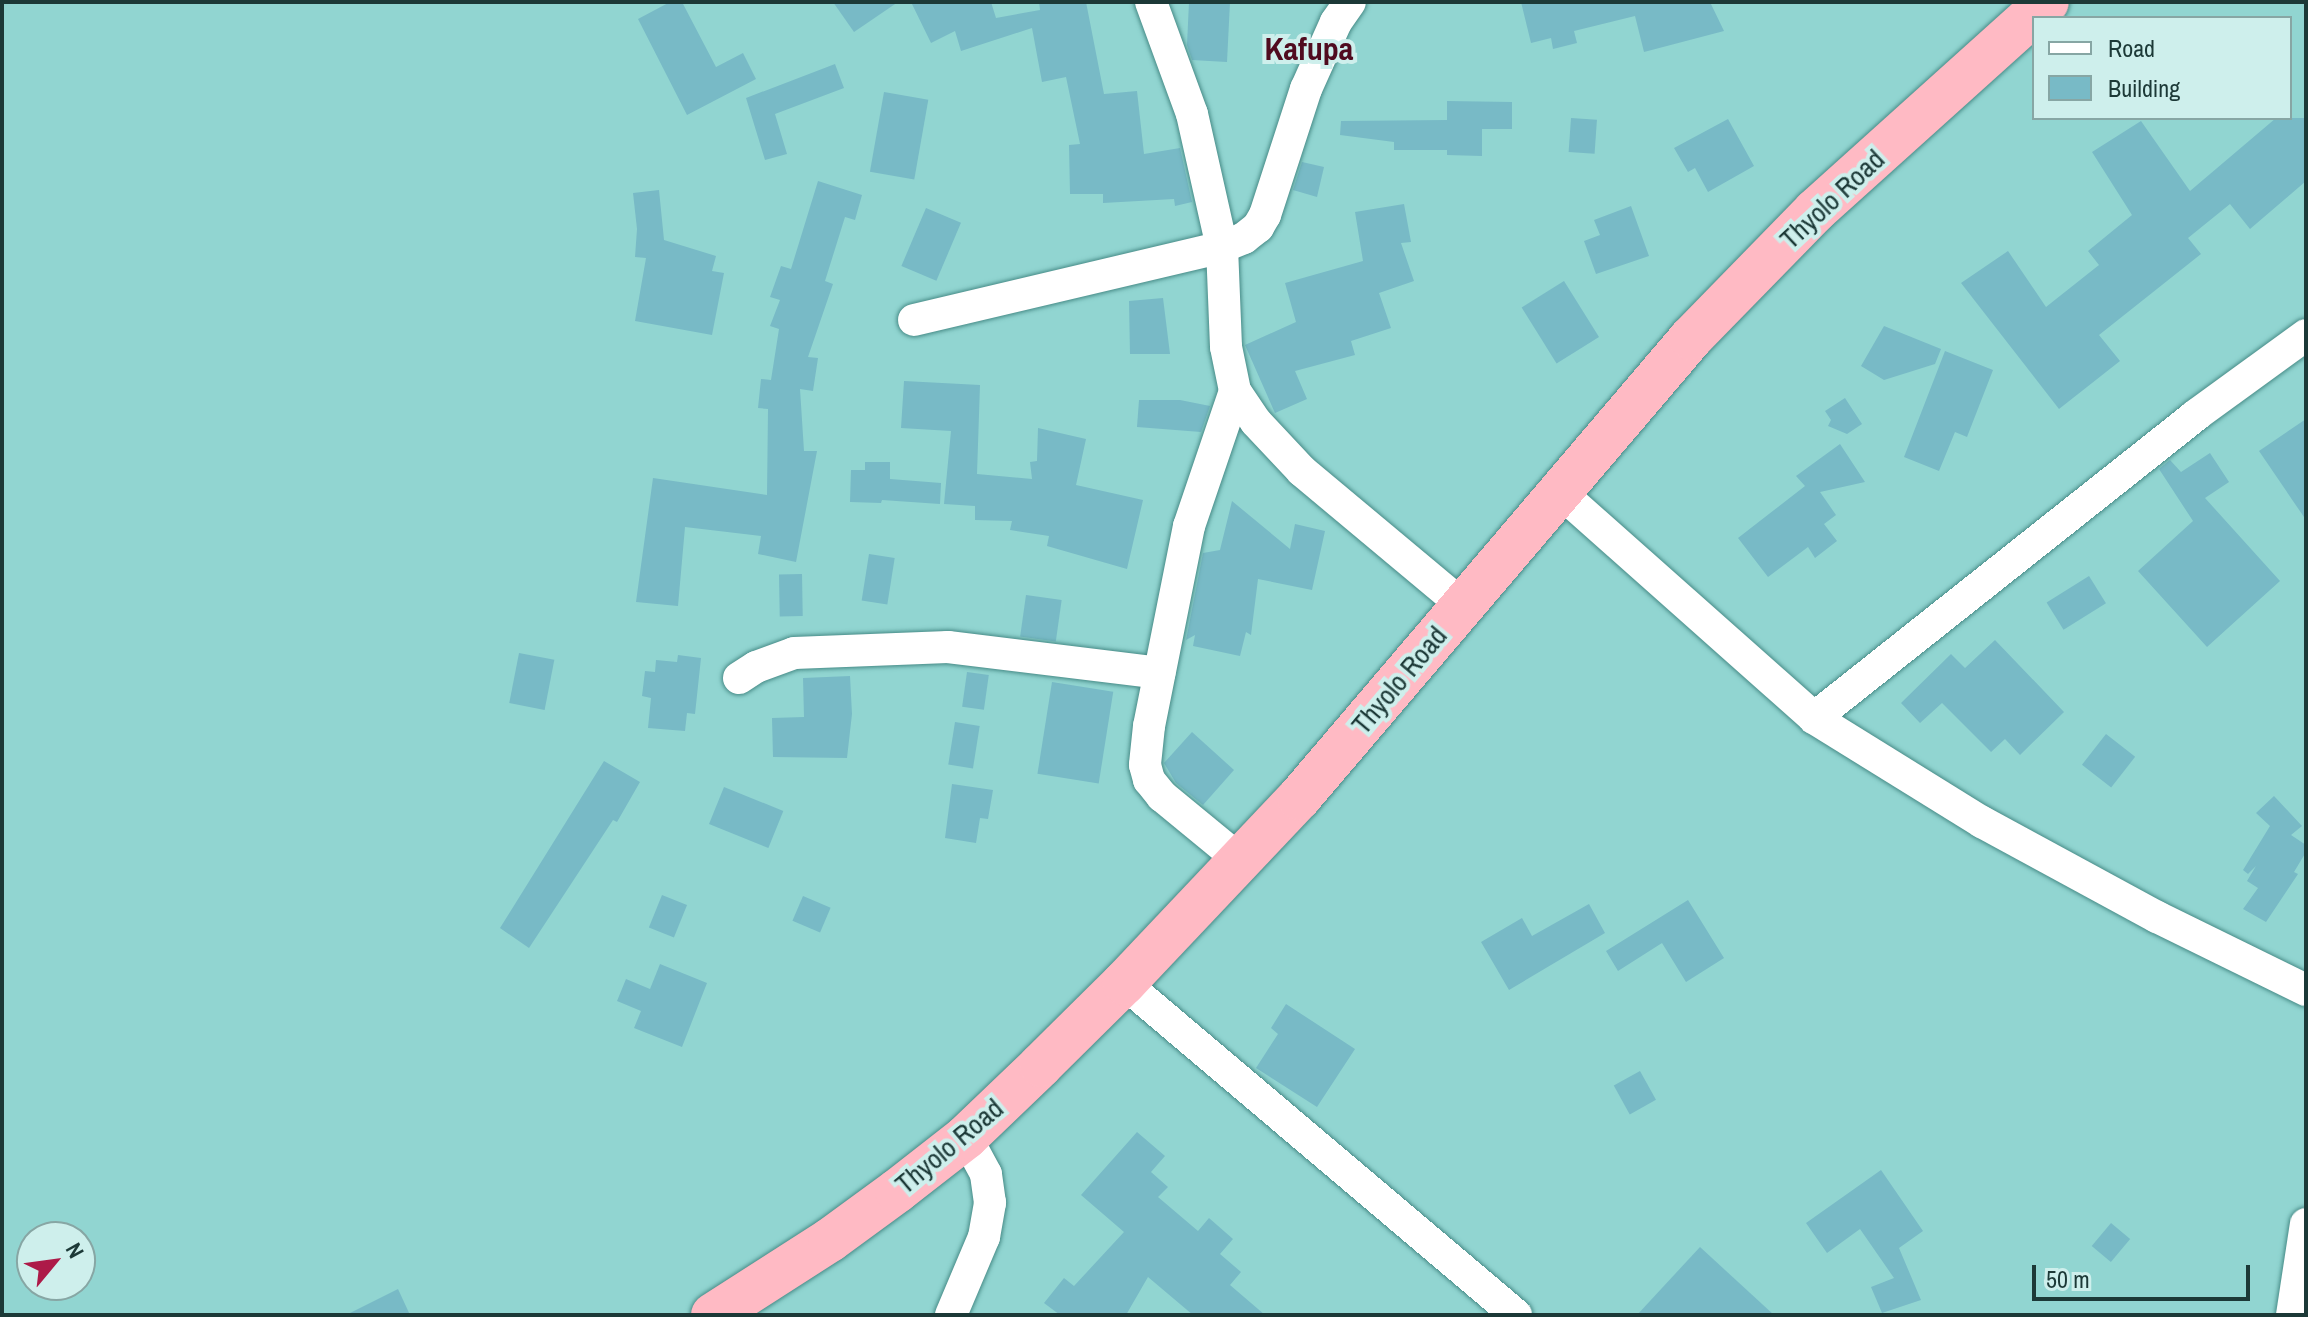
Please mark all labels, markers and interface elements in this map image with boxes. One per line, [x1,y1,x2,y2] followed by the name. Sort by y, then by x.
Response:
[2032,16,2292,120] legend
[1265,30,1353,68] district label: Kafupa
[2108,32,2155,64] text: Road
[2108,72,2180,104] text: Building
[1773,142,1891,256] street label: Thyolo Road
[1344,619,1454,741] street label: Thyolo Road
[888,1091,1010,1201] street label: Thyolo Road
[16,1221,96,1301] north arrow
[59,1237,92,1263] text: N
[2036,1249,2254,1299] scale bar
[2046,1263,2090,1295] text: 50 m

